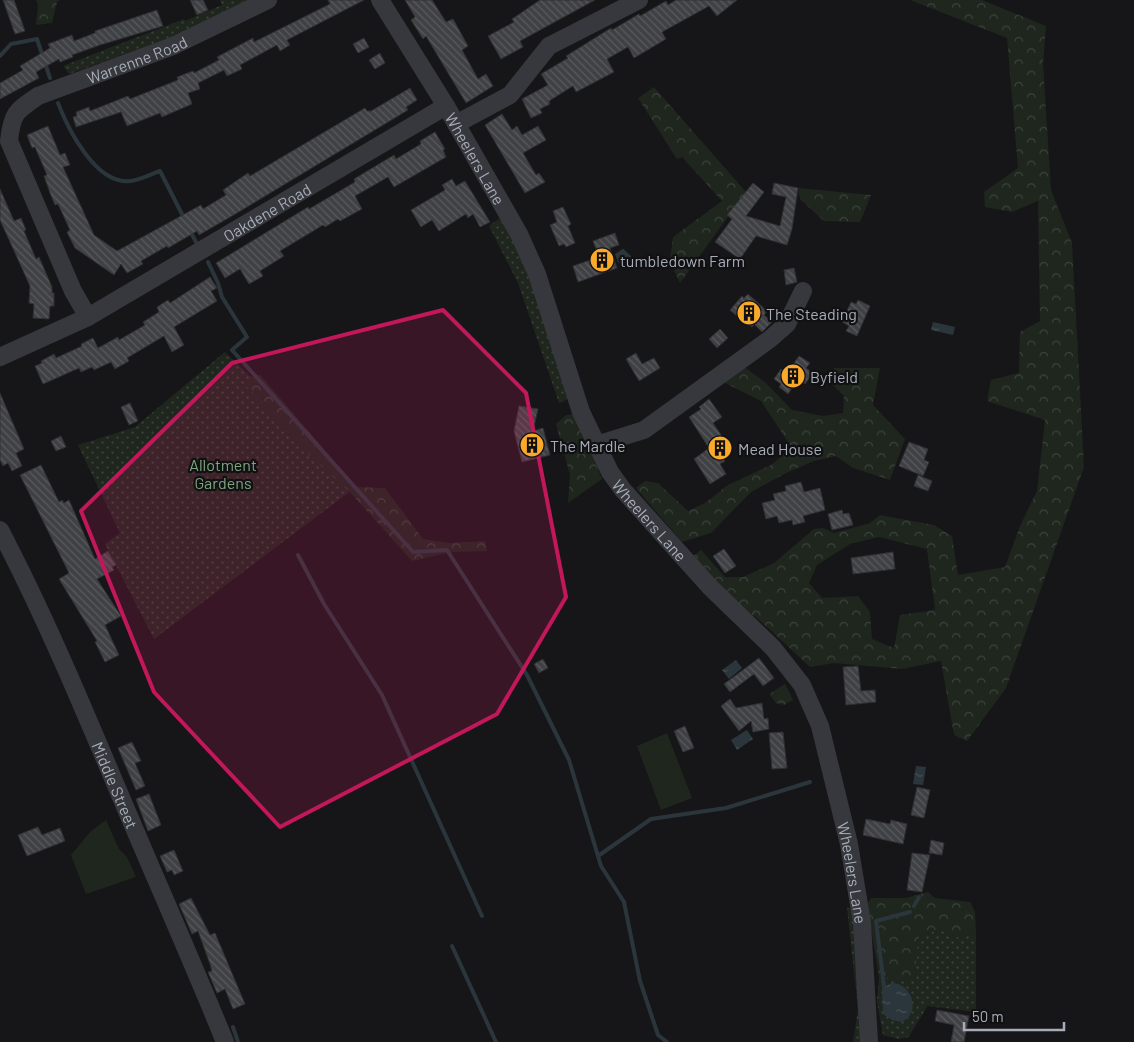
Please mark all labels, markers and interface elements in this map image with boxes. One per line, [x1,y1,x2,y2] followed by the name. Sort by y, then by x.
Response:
[84,31,190,87] street label: Warrenne Road
[442,109,510,208] street label: Wheelers Lane
[219,178,314,245] street label: Oakdene Road
[589,247,615,273] building icon: tumbledown Farm
[620,251,745,270] place label: tumbledown Farm
[736,300,762,326] building icon: The Steading
[766,304,857,323] place label: The Steading
[780,363,806,389] building icon: Byfield
[810,367,858,386] place label: Byfield
[519,432,545,458] building icon: The Mardle
[707,435,733,461] building icon: Mead House
[550,436,626,455] place label: The Mardle
[738,439,822,458] place label: Mead House
[189,455,257,492] park label: Allotment Gardens
[609,475,691,565] street label: Wheelers Lane
[89,739,143,831] street label: Middle Street
[834,820,871,925] street label: Wheelers Lane
[964,1000,1064,1032] scale bar
[972,1007,1004,1025] text: 50 m

